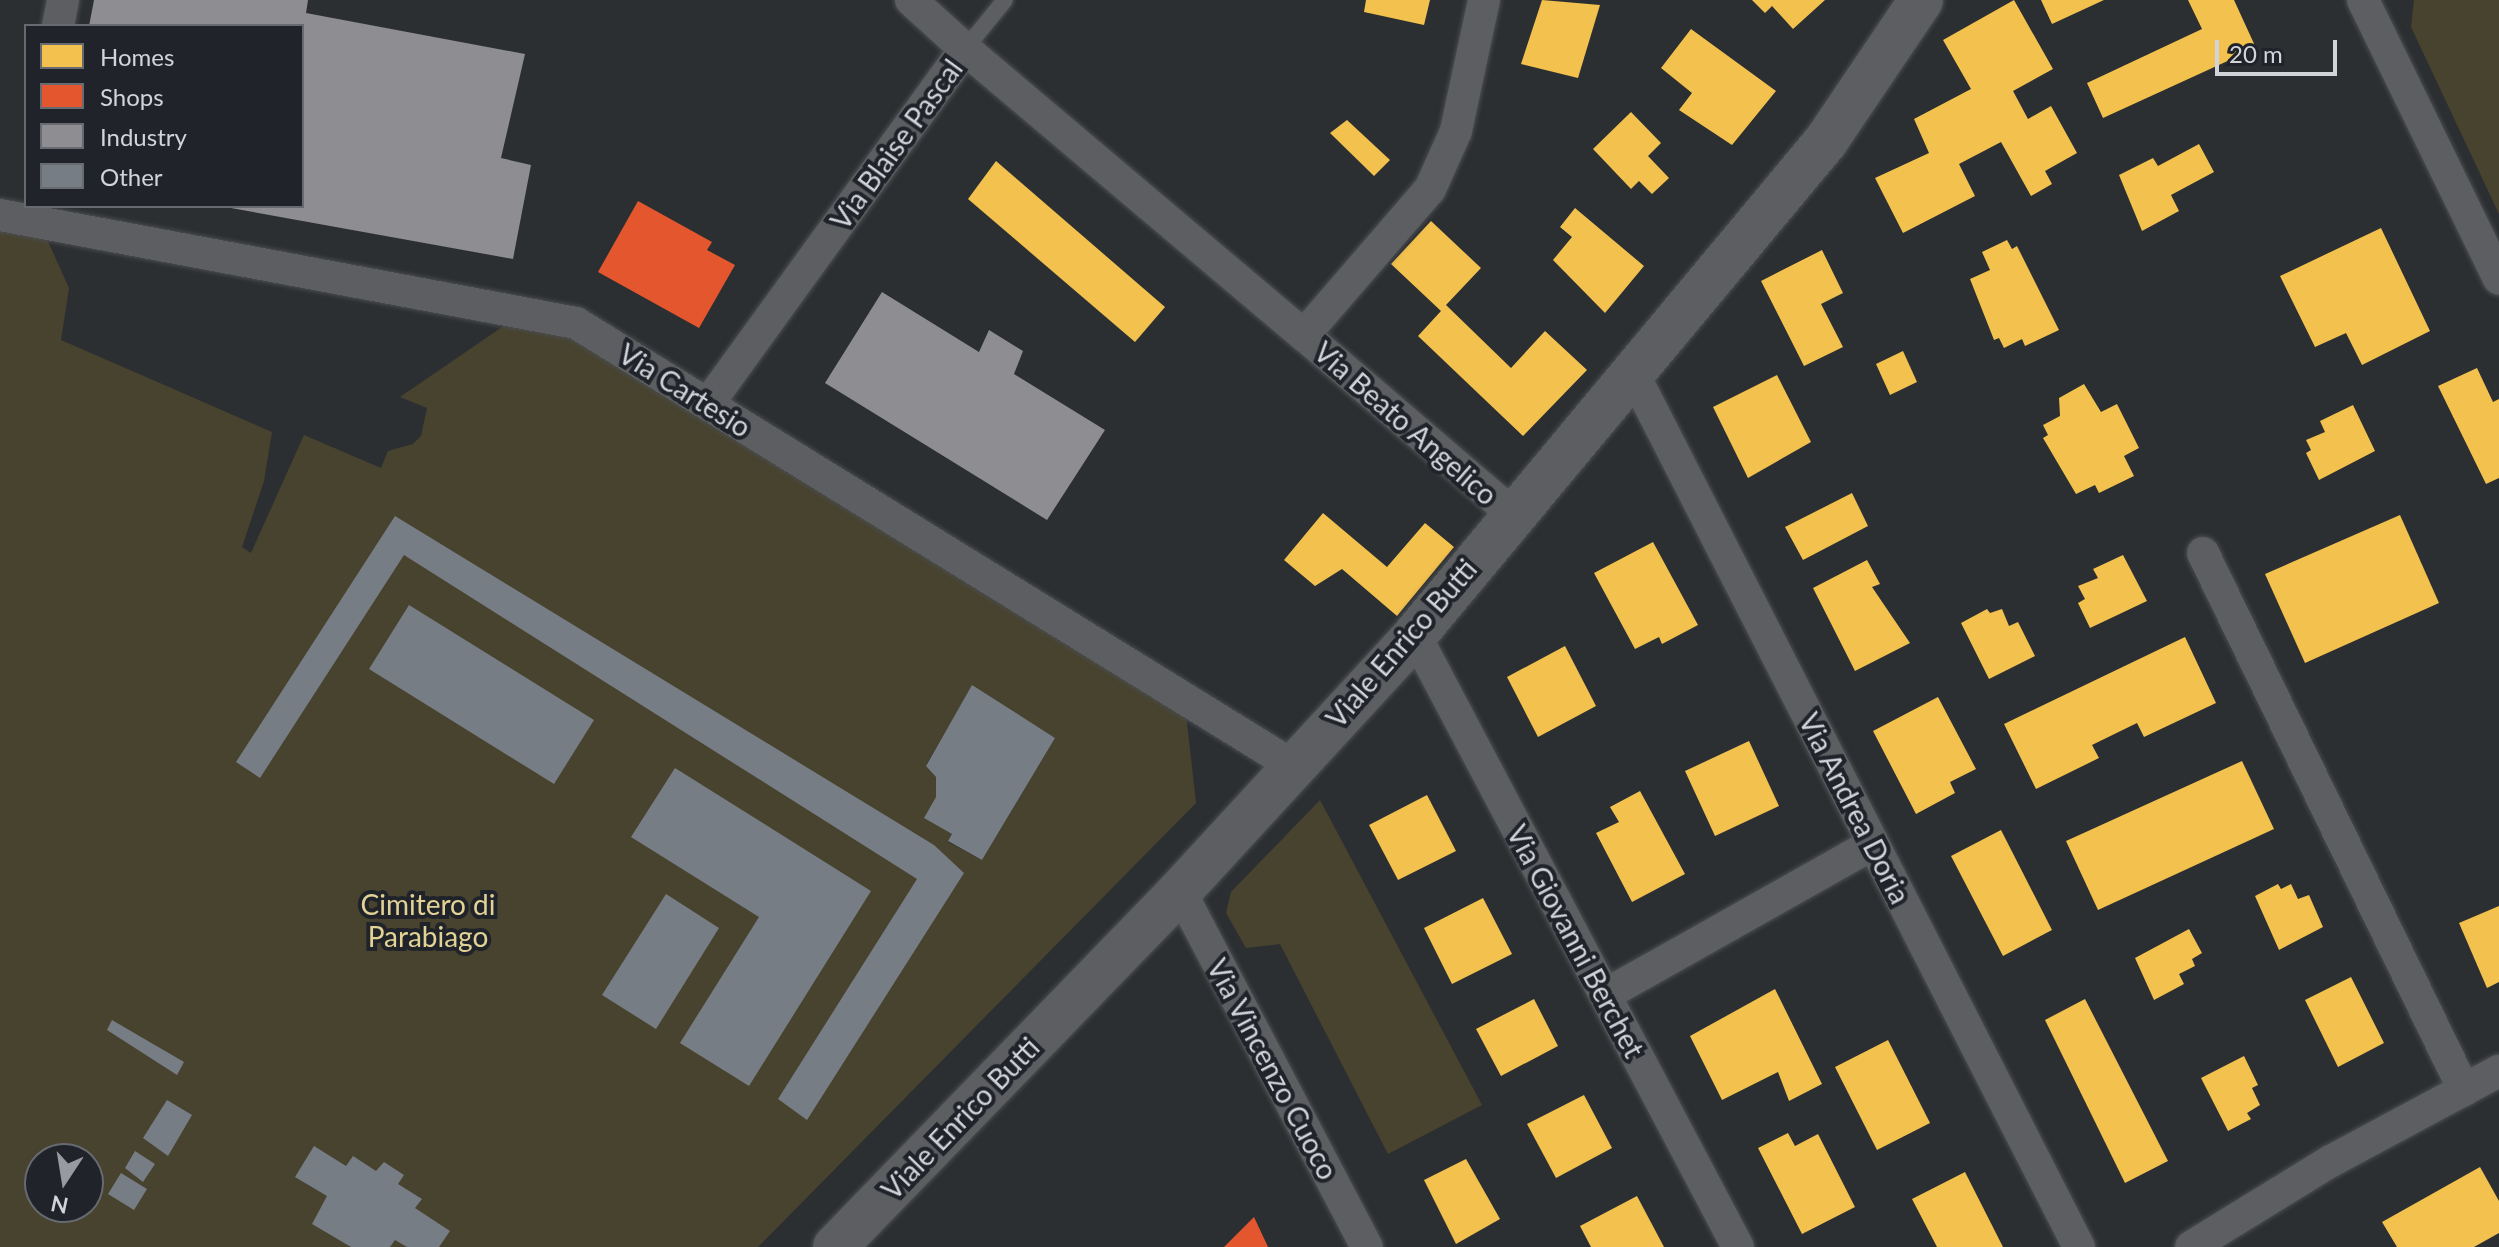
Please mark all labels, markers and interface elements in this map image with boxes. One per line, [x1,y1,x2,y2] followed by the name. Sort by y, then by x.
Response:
[24,24,304,208] legend
[2219,24,2341,74] scale bar
[2229,39,2283,68] text: 20 m
[100,42,174,71] text: Homes
[823,52,969,236] street label: Via Blaise Pascal
[100,82,164,111] text: Shops
[100,122,187,151] text: Industry
[100,162,163,191] text: Other
[1307,334,1505,512] street label: Via Beato Angelico
[613,336,757,444] street label: Via Cartesio
[1319,552,1483,734] street label: Viale Enrico Butti
[1792,707,1918,909] street label: Via Andrea Doria
[1500,819,1652,1063] street label: Via Giovanni Berchet
[361,887,495,953] park label: Cimitero di Parabiago
[1200,953,1346,1185] street label: Via Vincenzo Cuoco
[874,1030,1046,1206] street label: Viale Enrico Butti
[24,1143,104,1223] north arrow
[48,1190,70,1220] text: N

